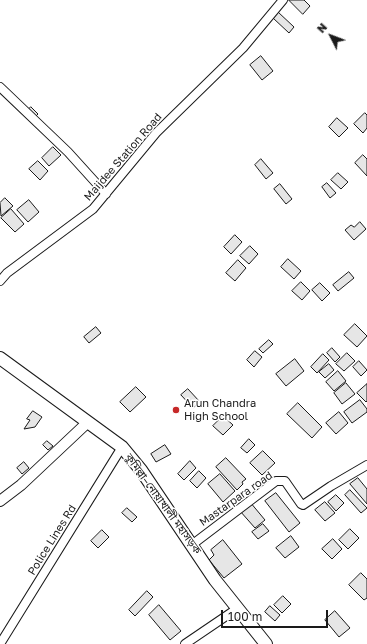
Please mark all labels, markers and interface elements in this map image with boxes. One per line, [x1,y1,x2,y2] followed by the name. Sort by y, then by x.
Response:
[311,16,351,56] north arrow
[314,20,329,35] text: N
[81,111,165,203] street label: Maijdee Station Road
[184,397,256,423] place label: Arun Chandra High School
[171,405,181,415] marker: Arun Chandra High School
[122,451,204,557] street label: কুমিল্লা–নোয়াখালী মহাসড়ক
[197,469,275,529] street label: Mastarpara road
[25,502,79,578] street label: Police Lines Rd
[223,602,330,628] scale bar
[228,609,262,624] text: 100 m

